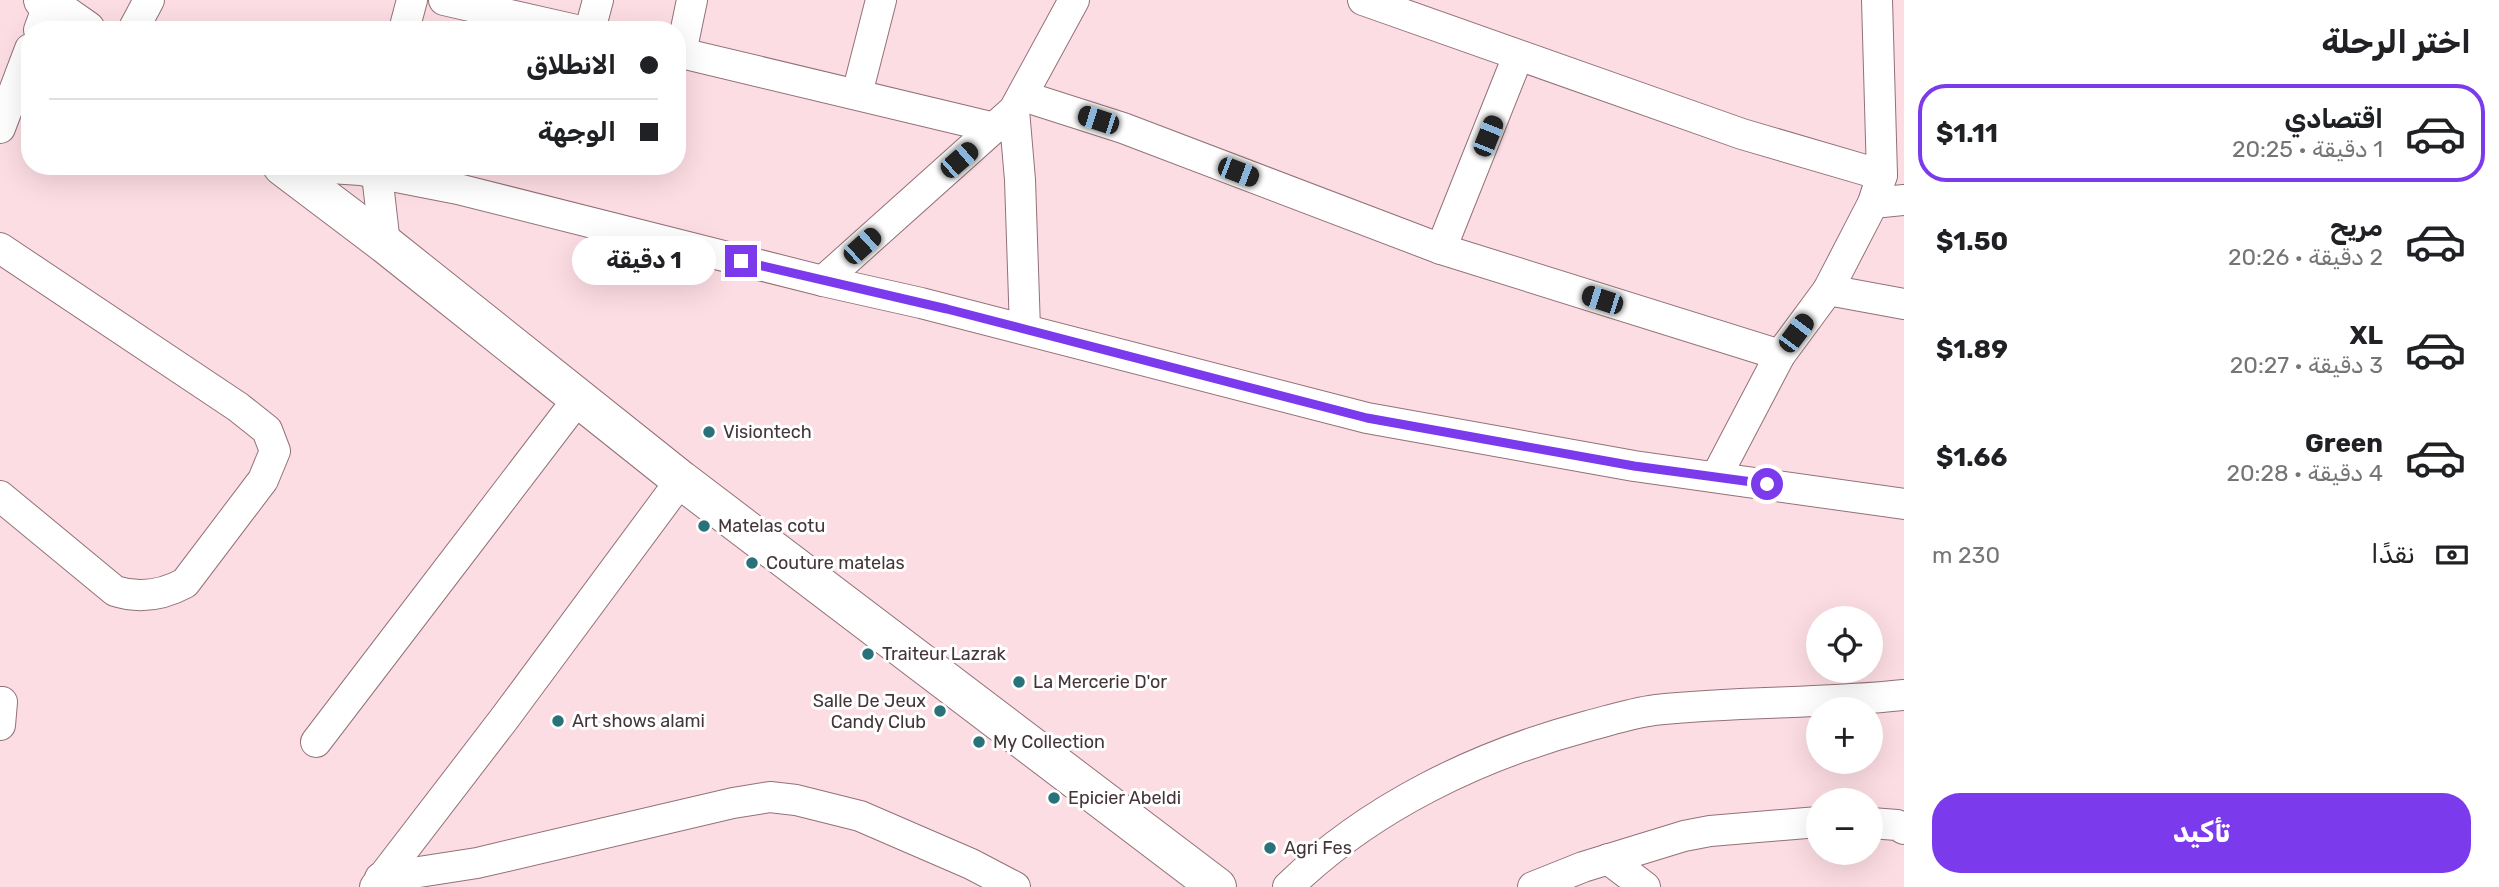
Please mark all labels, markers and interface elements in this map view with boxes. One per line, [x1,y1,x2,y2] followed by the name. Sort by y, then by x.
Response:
[2321,23,2471,61] text: اختر الرحلة
[526,50,616,81] text: الانطلاق
[2404,102,2467,165] icon: car
[1075,104,1122,136] car
[2284,104,2383,135] text: اقتصادي
[1471,113,1506,159] car
[538,117,616,148] text: الوجهة
[1936,118,1998,149] text: $1.11
[2232,135,2383,163] text: 1 دقيقة · 20:25
[937,138,982,182] car
[1215,155,1262,189] car
[2404,210,2467,273] icon: car
[2330,212,2383,243] text: مريح
[840,224,885,268] car
[1936,226,2008,257] text: $1.50
[573,236,716,286] callout: 1 دقيقة
[2228,243,2383,271] text: 2 دقيقة · 20:26
[725,245,757,277] route end
[606,246,682,274] text: 1 دقيقة
[1579,284,1626,316] car
[1775,310,1818,356] car
[2404,318,2467,381] icon: car
[2350,320,2383,351] text: XL
[1936,334,2008,365] text: $1.89
[2230,351,2383,379] text: 3 دقيقة · 20:27
[723,421,812,443] place label: Visiontech
[701,424,717,440] marker: Visiontech
[2404,426,2467,489] icon: car
[2305,428,2383,459] text: Green
[1936,442,2007,473] text: $1.66
[2226,459,2383,487] text: 4 دقيقة · 20:28
[1751,468,1783,500] route start
[718,515,825,537] place label: Matelas cotu
[696,518,712,534] marker: Matelas cotu
[2433,536,2471,574] icon: cash
[2371,539,2415,570] text: نقدًا
[1932,541,2000,569] text: 230 m
[766,552,905,574] place label: Couture matelas
[744,555,760,571] marker: Couture matelas
[1806,606,1883,865] map controls
[1806,606,1883,683] button: locate
[882,643,1007,665] place label: Traiteur Lazrak
[860,646,876,662] marker: Traiteur Lazrak
[1033,671,1167,693] place label: La Mercerie D'or
[1011,674,1027,690] marker: La Mercerie D'or
[813,690,926,733] place label: Salle De Jeux Candy Club
[1806,697,1883,774] button: +
[932,703,948,719] marker: Salle De Jeux Candy Club
[572,710,705,732] place label: Art shows alami
[550,713,566,729] marker: Art shows alami
[993,731,1105,753] place label: My Collection
[971,734,987,750] marker: My Collection
[1068,787,1181,809] place label: Epicier Abeldi
[1806,788,1883,865] button: −
[1046,790,1062,806] marker: Epicier Abeldi
[1932,793,2471,873] button: تأكيد
[1284,837,1352,859] place label: Agri Fes
[1262,840,1278,856] marker: Agri Fes

